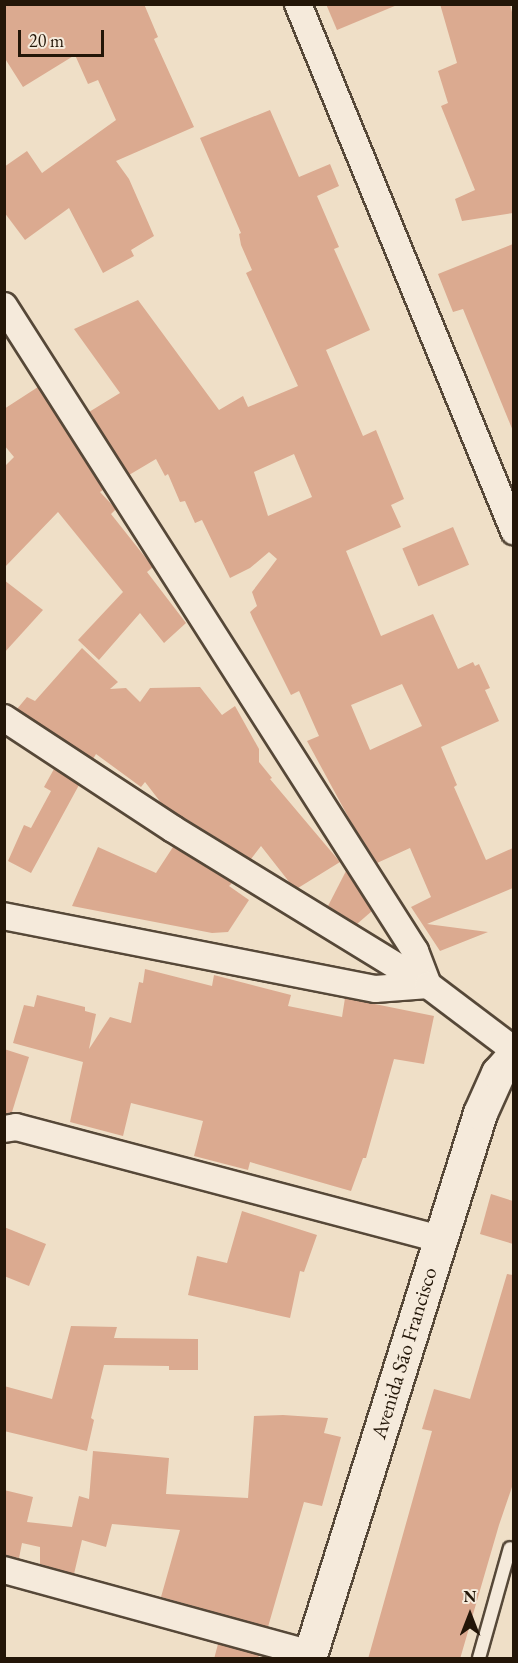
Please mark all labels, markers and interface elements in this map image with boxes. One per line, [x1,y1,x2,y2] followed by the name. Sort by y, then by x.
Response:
[21,18,106,56] scale bar
[29,29,64,52] text: 20 m
[366,1264,442,1442] street label: Avenida São Francisco
[440,1585,500,1645] north arrow
[464,1586,476,1607] text: N

